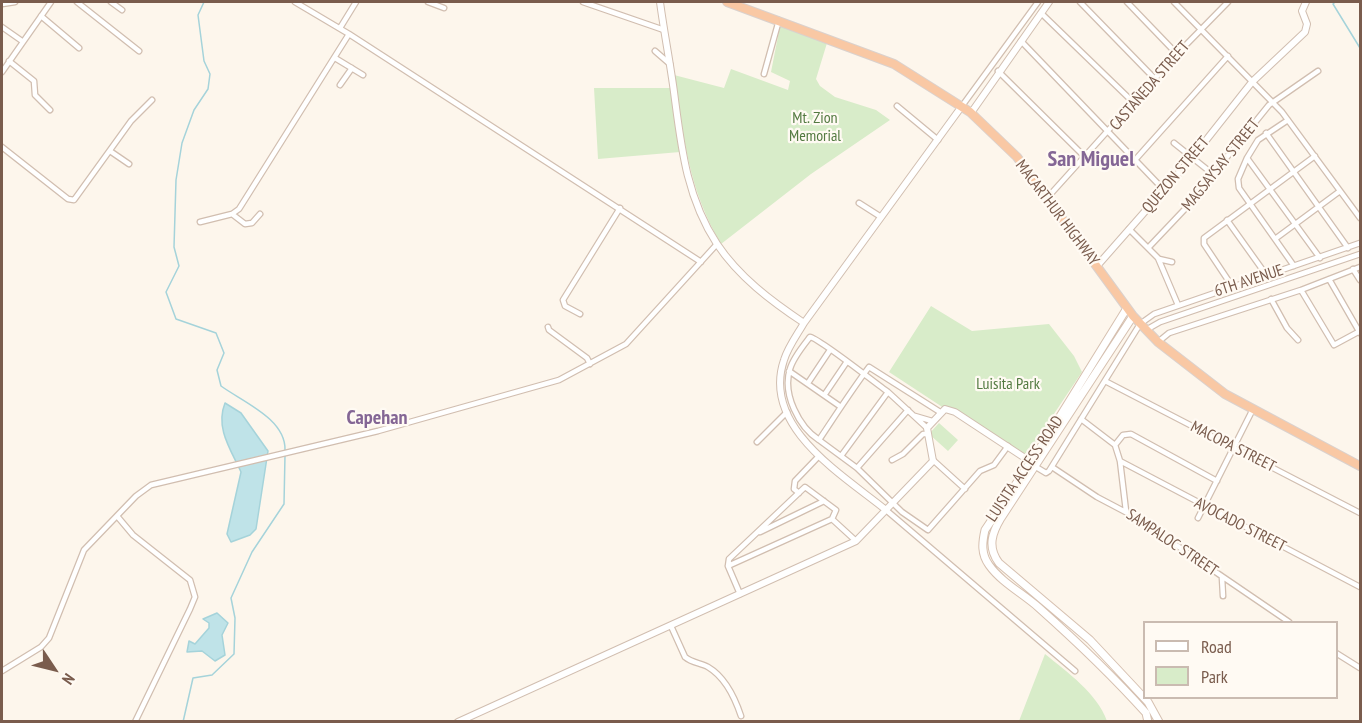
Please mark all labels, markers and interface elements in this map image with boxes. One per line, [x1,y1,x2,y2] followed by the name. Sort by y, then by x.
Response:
[1106,37,1194,135] street label: CASTAÑEDA STREET
[789,108,841,146] park label: Mt. Zion Memorial
[1178,115,1264,215] street label: MAGSAYSAY STREET
[1138,133,1214,217] street label: QUEZON STREET
[1047,147,1135,173] district label: San Miguel
[1011,157,1103,269] street label: MACARTHUR HIGHWAY
[1212,261,1286,301] street label: 6TH AVENUE
[976,374,1040,394] park label: Luisita Park
[347,406,407,430] district label: Capehan
[982,412,1068,526] street label: LUISITA ACCESS ROAD
[1187,417,1279,477] street label: MACOPA STREET
[1191,494,1289,556] street label: AVOCADO STREET
[1123,505,1221,581] street label: SAMPALOC STREET
[1143,621,1338,699] legend
[1201,635,1232,658] text: Road
[24,639,84,699] north arrow
[1201,665,1228,688] text: Park
[58,670,79,689] text: N

